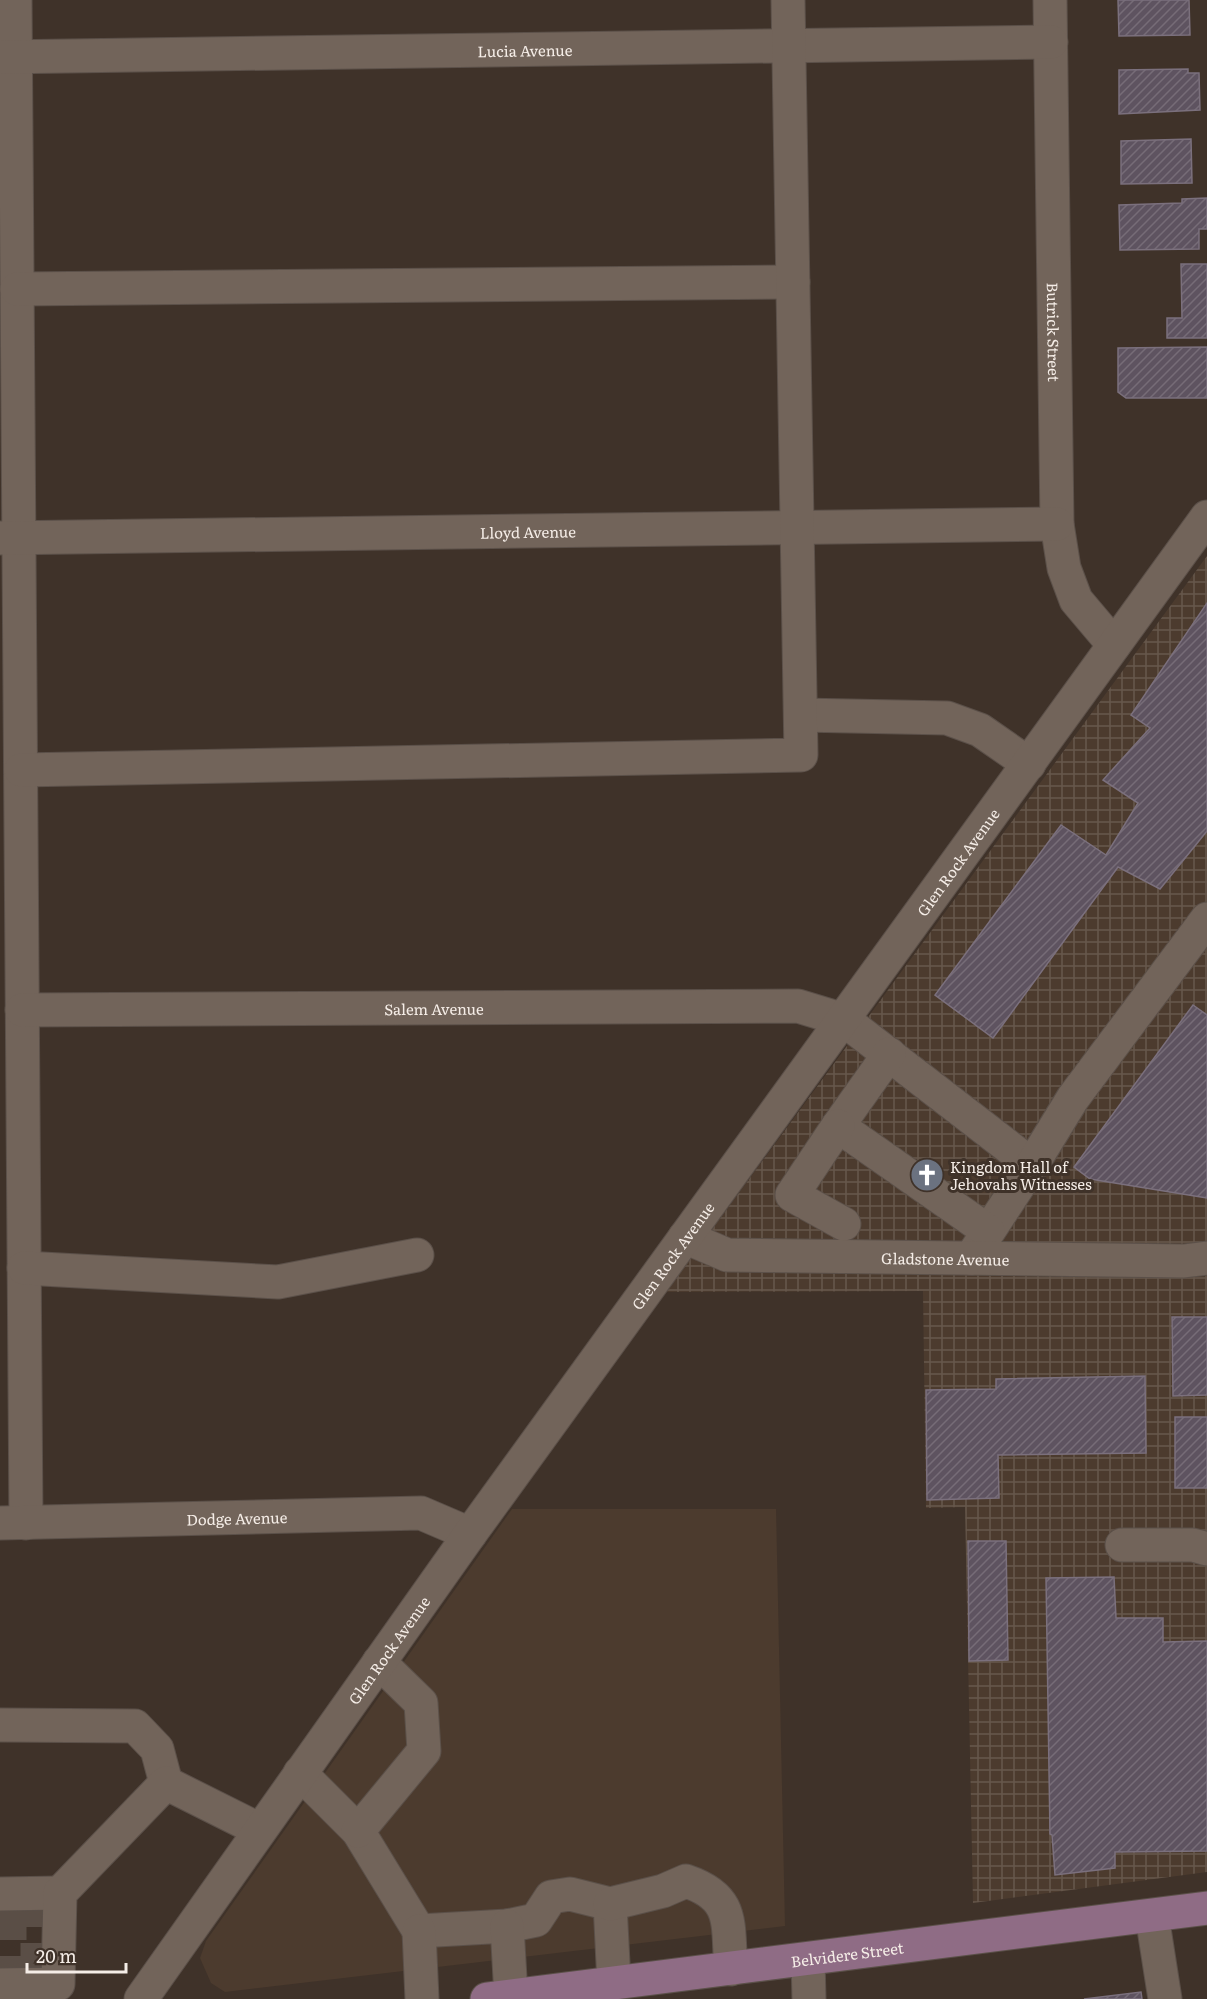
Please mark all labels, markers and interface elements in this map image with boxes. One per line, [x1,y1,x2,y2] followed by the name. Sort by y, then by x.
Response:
[477,37,573,62] street label: Lucia Avenue
[1042,282,1067,382] street label: Butrick Street
[480,519,576,543] street label: Lloyd Avenue
[910,803,1004,920] street label: Glen Rock Avenue
[384,996,484,1020] street label: Salem Avenue
[950,1155,1092,1195] place label: Kingdom Hall of Jehovahs Witnesses
[909,1157,945,1193] church icon: Kingdom Hall of Jehovahs Witnesses
[625,1196,719,1314] street label: Glen Rock Avenue
[881,1246,1010,1270] street label: Gladstone Avenue
[186,1505,288,1530] street label: Dodge Avenue
[342,1590,435,1709] street label: Glen Rock Avenue
[789,1935,905,1972] street label: Belvidere Street
[27,1936,126,1974] scale bar
[36,1942,77,1969] text: 20 m

